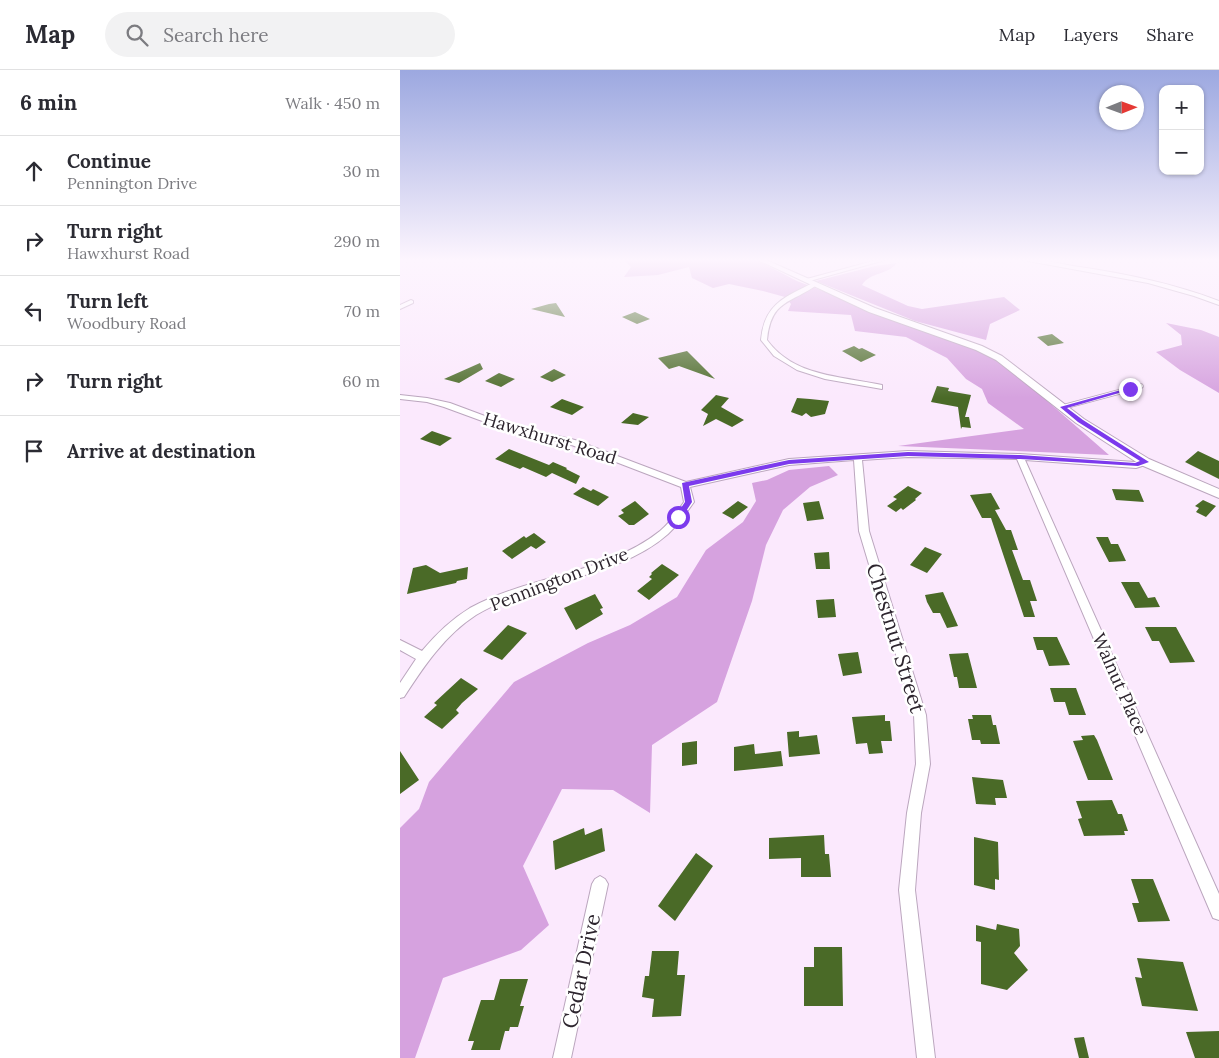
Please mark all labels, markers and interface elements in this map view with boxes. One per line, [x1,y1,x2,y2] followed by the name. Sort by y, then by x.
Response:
[105,12,455,57] search box
[25,19,75,50] text: Map
[123,21,151,49] icon: search
[163,23,269,47] text: Search here
[999,23,1035,46] text: Map
[1063,23,1118,46] text: Layers
[1146,23,1194,46] text: Share
[1099,85,1144,130] north arrow
[1159,85,1204,175] map controls
[1159,85,1204,130] button: +
[20,89,77,116] text: 6 min
[285,93,380,113] text: Walk · 450 m
[1159,130,1204,175] button: −
[67,149,151,173] text: Continue
[20,157,48,185] icon: ahead
[343,161,380,181] text: 30 m
[67,173,197,193] text: Pennington Drive
[67,219,163,243] text: Turn right
[20,227,48,255] icon: right
[334,231,380,251] text: 290 m
[67,243,190,263] text: Hawxhurst Road
[67,289,148,313] text: Turn left
[20,297,48,325] icon: left
[344,301,380,321] text: 70 m
[67,313,186,333] text: Woodbury Road
[20,367,48,395] icon: right
[67,369,163,393] text: Turn right
[342,371,380,391] text: 60 m
[1119,378,1142,401] route end
[481,407,620,469] street label: Hawxhurst Road
[20,437,48,465] icon: arrive
[67,439,256,463] text: Arrive at destination
[667,506,690,529] route start
[487,542,632,616] street label: Pennington Drive
[860,560,932,717] street label: Chestnut Street
[1087,630,1153,739] street label: Walnut Place
[556,911,606,1031] street label: Cedar Drive

